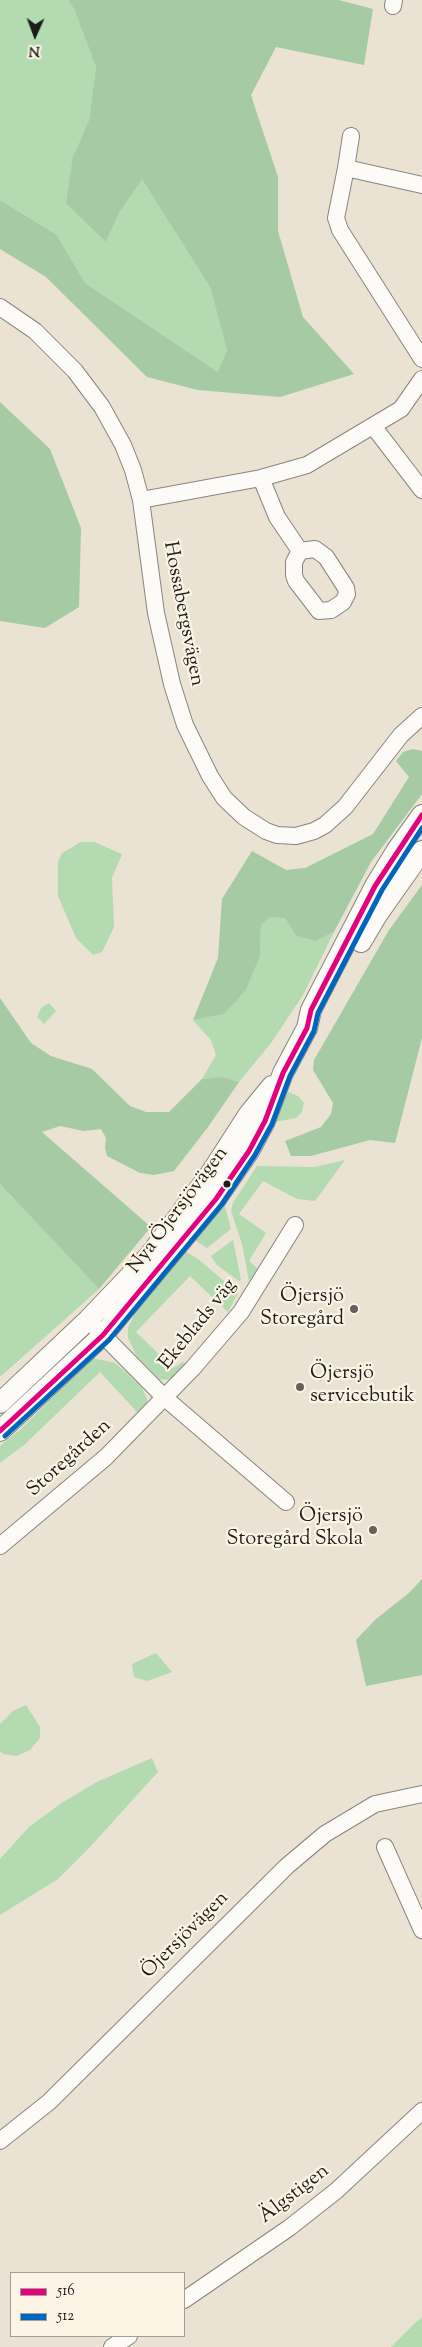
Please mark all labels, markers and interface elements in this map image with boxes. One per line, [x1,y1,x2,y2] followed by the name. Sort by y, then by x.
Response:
[10,10,60,60] north arrow
[29,40,40,60] text: N
[156,540,208,688] street label: Hossabergsvägen
[123,1143,235,1279] street label: Nya Öjersjövägen
[222,1179,232,1189] unlabelled marker
[155,1275,243,1375] street label: Ekeblads väg
[260,1286,344,1333] place label: Öjersjö Storegård
[348,1303,360,1315] marker: Öjersjö Storegård
[310,1363,415,1410] place label: Öjersjö servicebutik
[294,1381,306,1393] marker: Öjersjö servicebutik
[23,1415,117,1503] street label: Storegården
[227,1506,363,1553] place label: Öjersjö Storegård Skola
[367,1524,379,1536] marker: Öjersjö Storegård Skola
[137,1887,235,1985] street label: Öjersjövägen
[255,2160,335,2230] street label: Älgstigen
[10,2272,185,2337] legend
[57,2281,75,2302] text: 516
[57,2306,74,2327] text: 512

